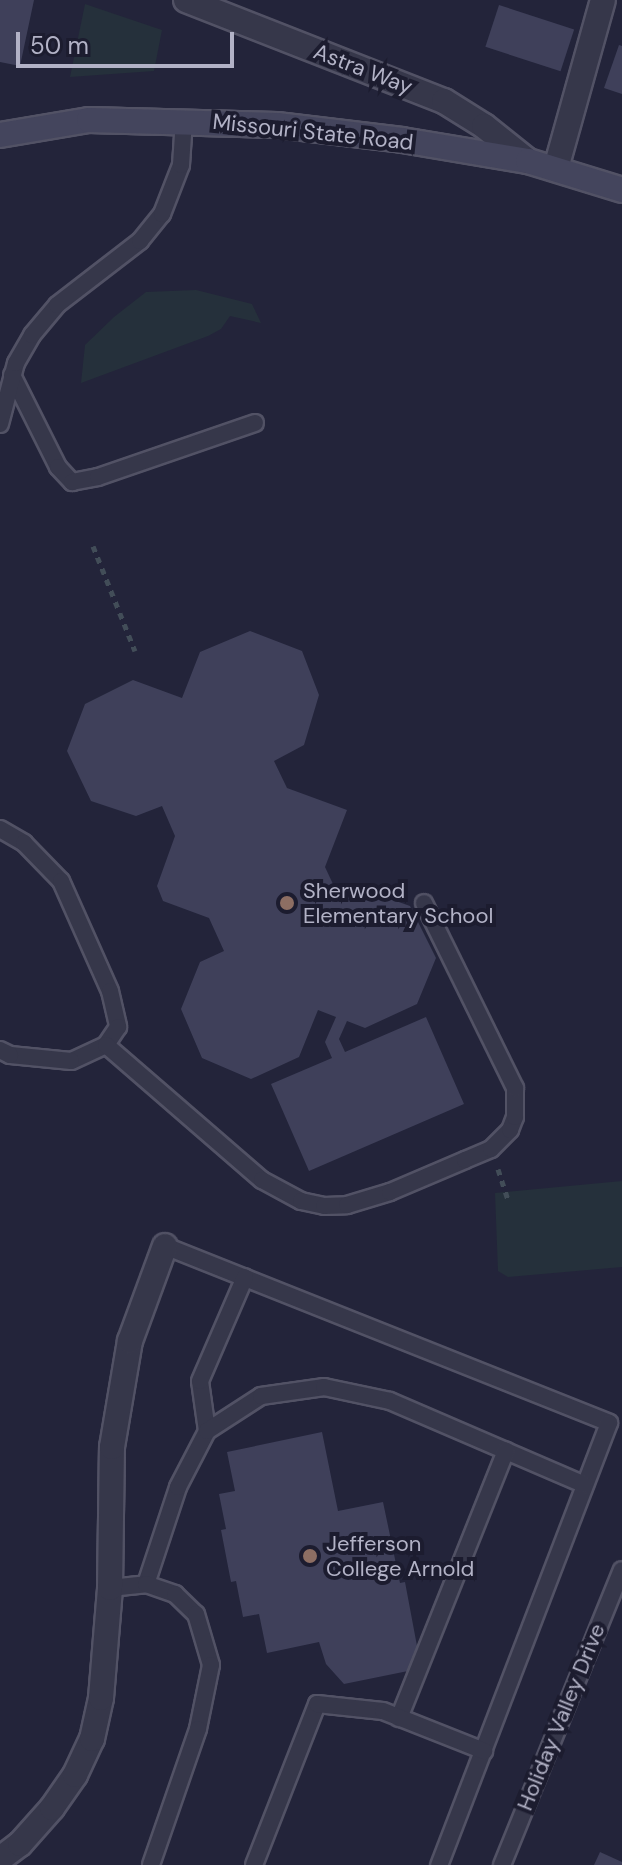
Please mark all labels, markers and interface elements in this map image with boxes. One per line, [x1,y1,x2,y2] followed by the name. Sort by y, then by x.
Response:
[20,16,238,66] scale bar
[30,30,89,61] text: 50 m
[310,38,416,100] street label: Astra Way
[211,108,415,156] street label: Missouri State Road
[303,877,493,928] place label: Sherwood Elementary School
[278,894,296,912] marker: Sherwood Elementary School
[326,1530,474,1582] place label: Jefferson College Arnold
[301,1547,319,1565] marker: Jefferson College Arnold
[511,1620,611,1814] street label: Holiday Valley Drive

